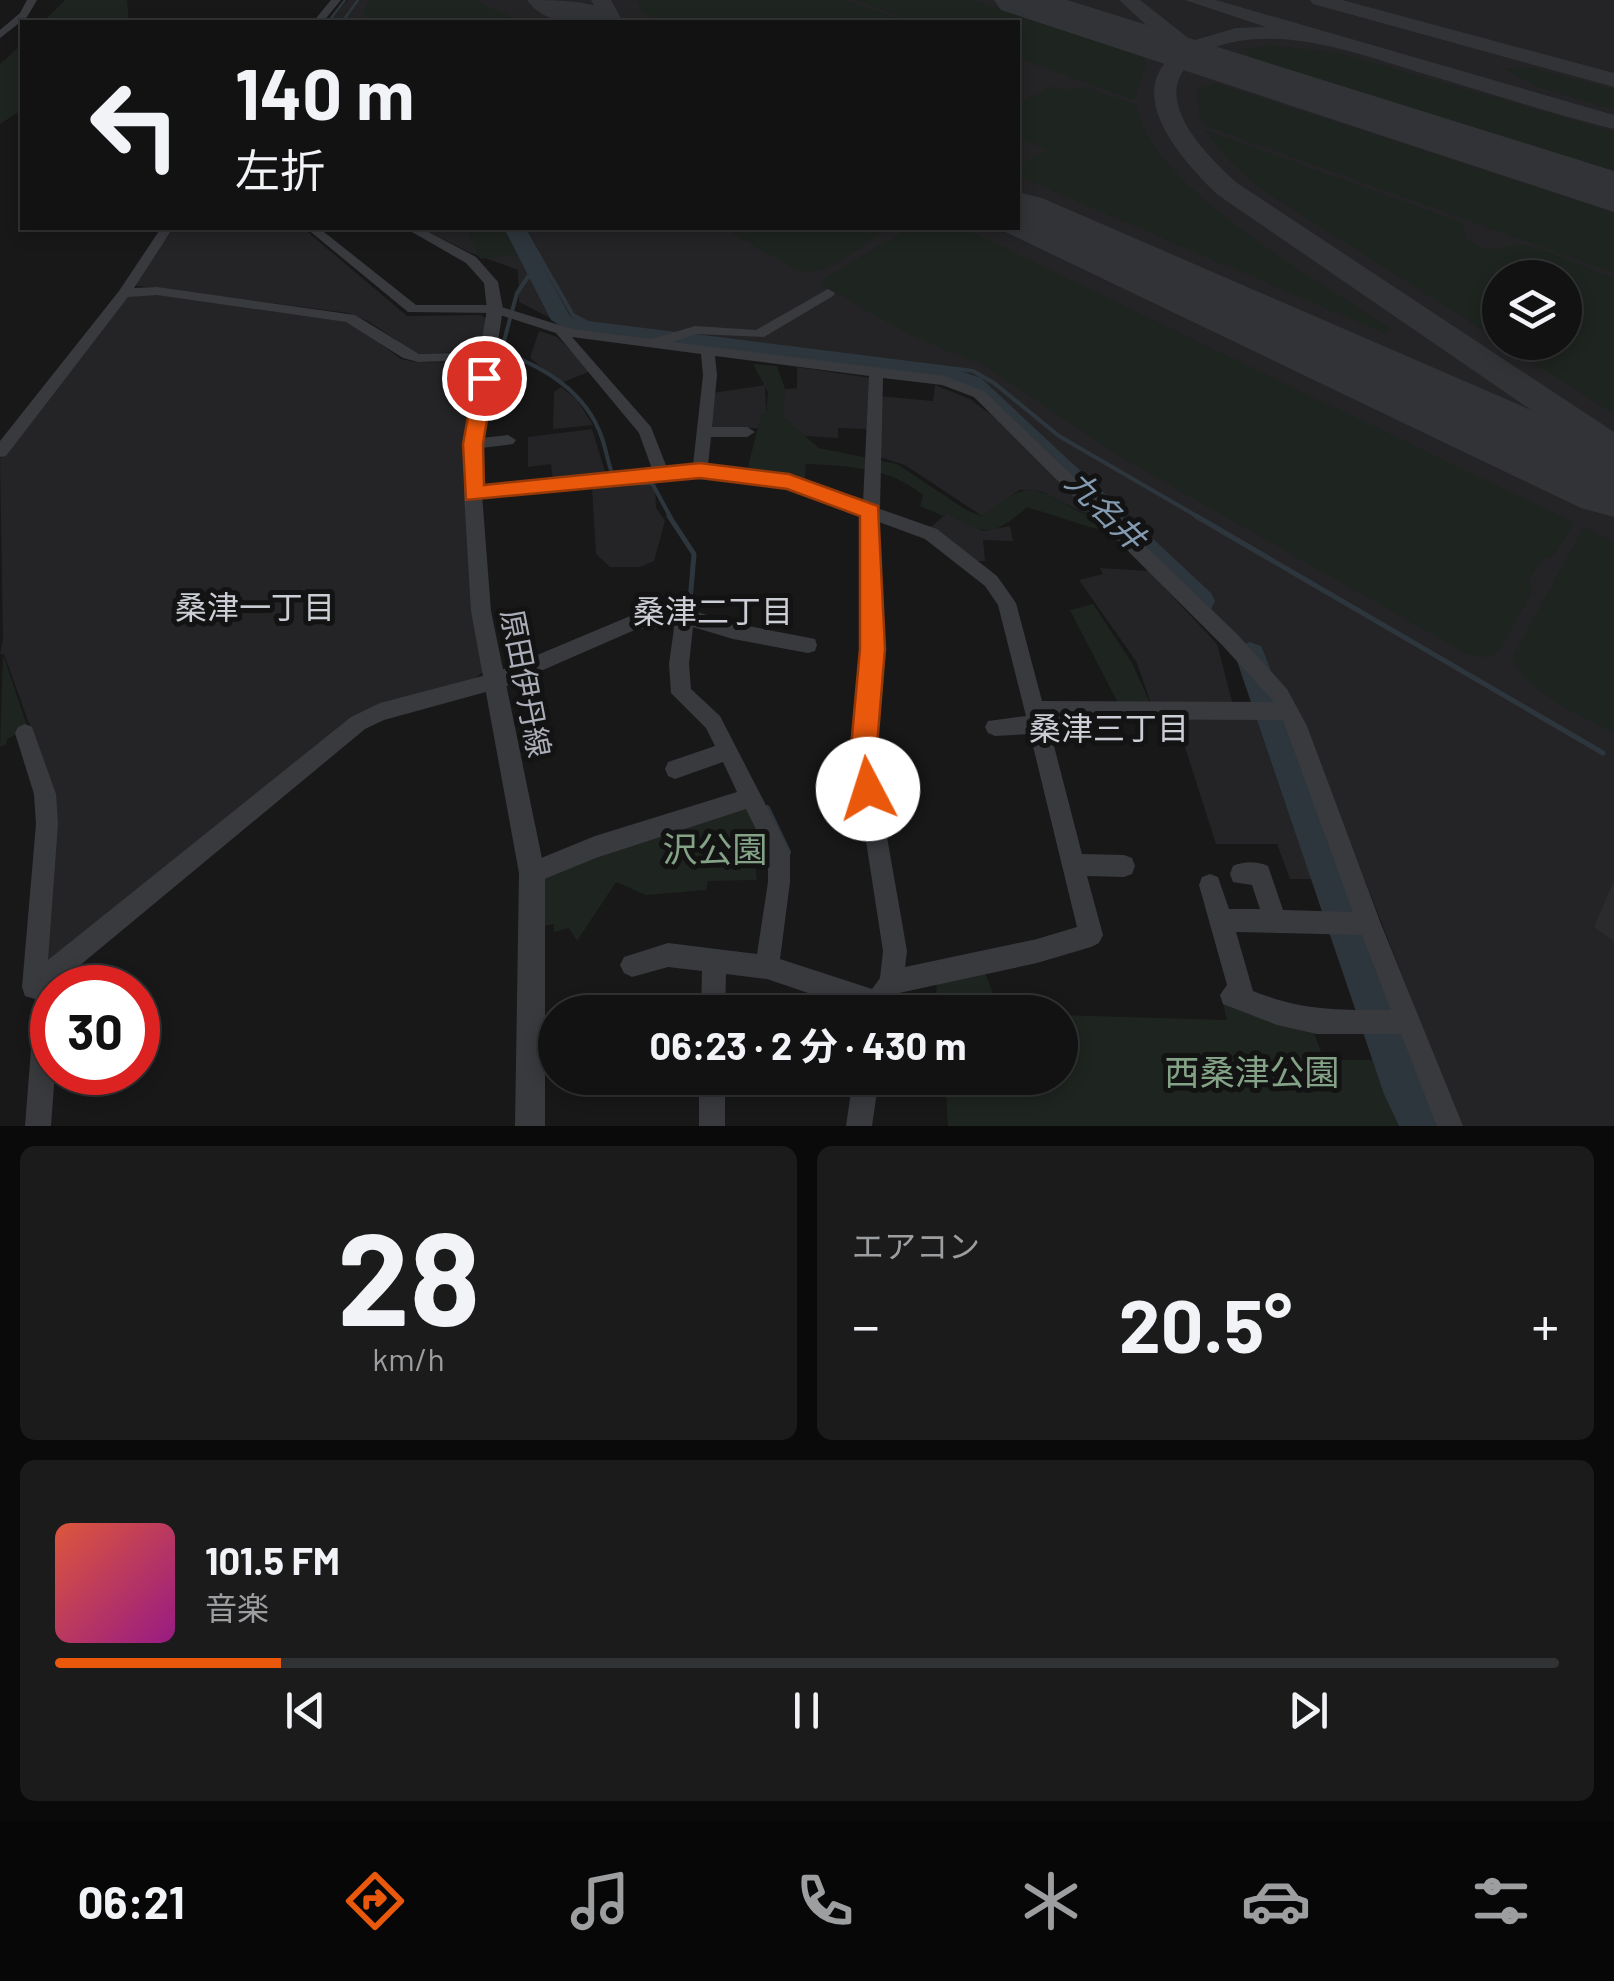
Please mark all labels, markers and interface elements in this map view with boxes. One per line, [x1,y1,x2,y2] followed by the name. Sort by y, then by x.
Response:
[235,50,414,134] text: 140 m
[70,60,200,190] icon: left
[235,142,325,196] text: 左折
[1482,260,1582,360] map controls
[1482,260,1582,360] button: layers
[442,336,527,421] pin
[457,351,512,406] icon: arrive
[1060,462,1156,558] water label: 九名井
[175,587,335,625] district label: 桑津一丁目
[633,591,793,629] district label: 桑津二丁目
[495,606,559,760] street label: 原田伊丹線
[1029,708,1189,746] district label: 桑津三丁目
[816,737,920,841] position arrow
[662,827,768,869] park label: 沢公園
[30,965,160,1095] speed limit sign: 30
[650,1022,966,1068] text: 06:23 · 2 分 · 430 m
[1164,1050,1340,1092] park label: 西桑津公園
[337,1196,480,1352] text: 28
[852,1226,980,1264] text: エアコン
[1119,1278,1292,1368] text: 20.5°
[852,1291,880,1357] text: −
[1531,1291,1559,1357] text: +
[372,1339,445,1377] text: km/h
[205,1537,340,1583] text: 101.5 FM
[205,1588,269,1626] text: 音楽
[278,1683,333,1738] icon: previous
[779,1683,834,1738] icon: pause
[1281,1683,1336,1738] icon: next
[340,1866,410,1936] icon: directions
[565,1866,635,1936] icon: music
[790,1866,860,1936] icon: phone
[1016,1866,1086,1936] icon: climate
[1241,1866,1311,1936] icon: car
[1466,1866,1536,1936] icon: filters
[78,1874,185,1928] text: 06:21

